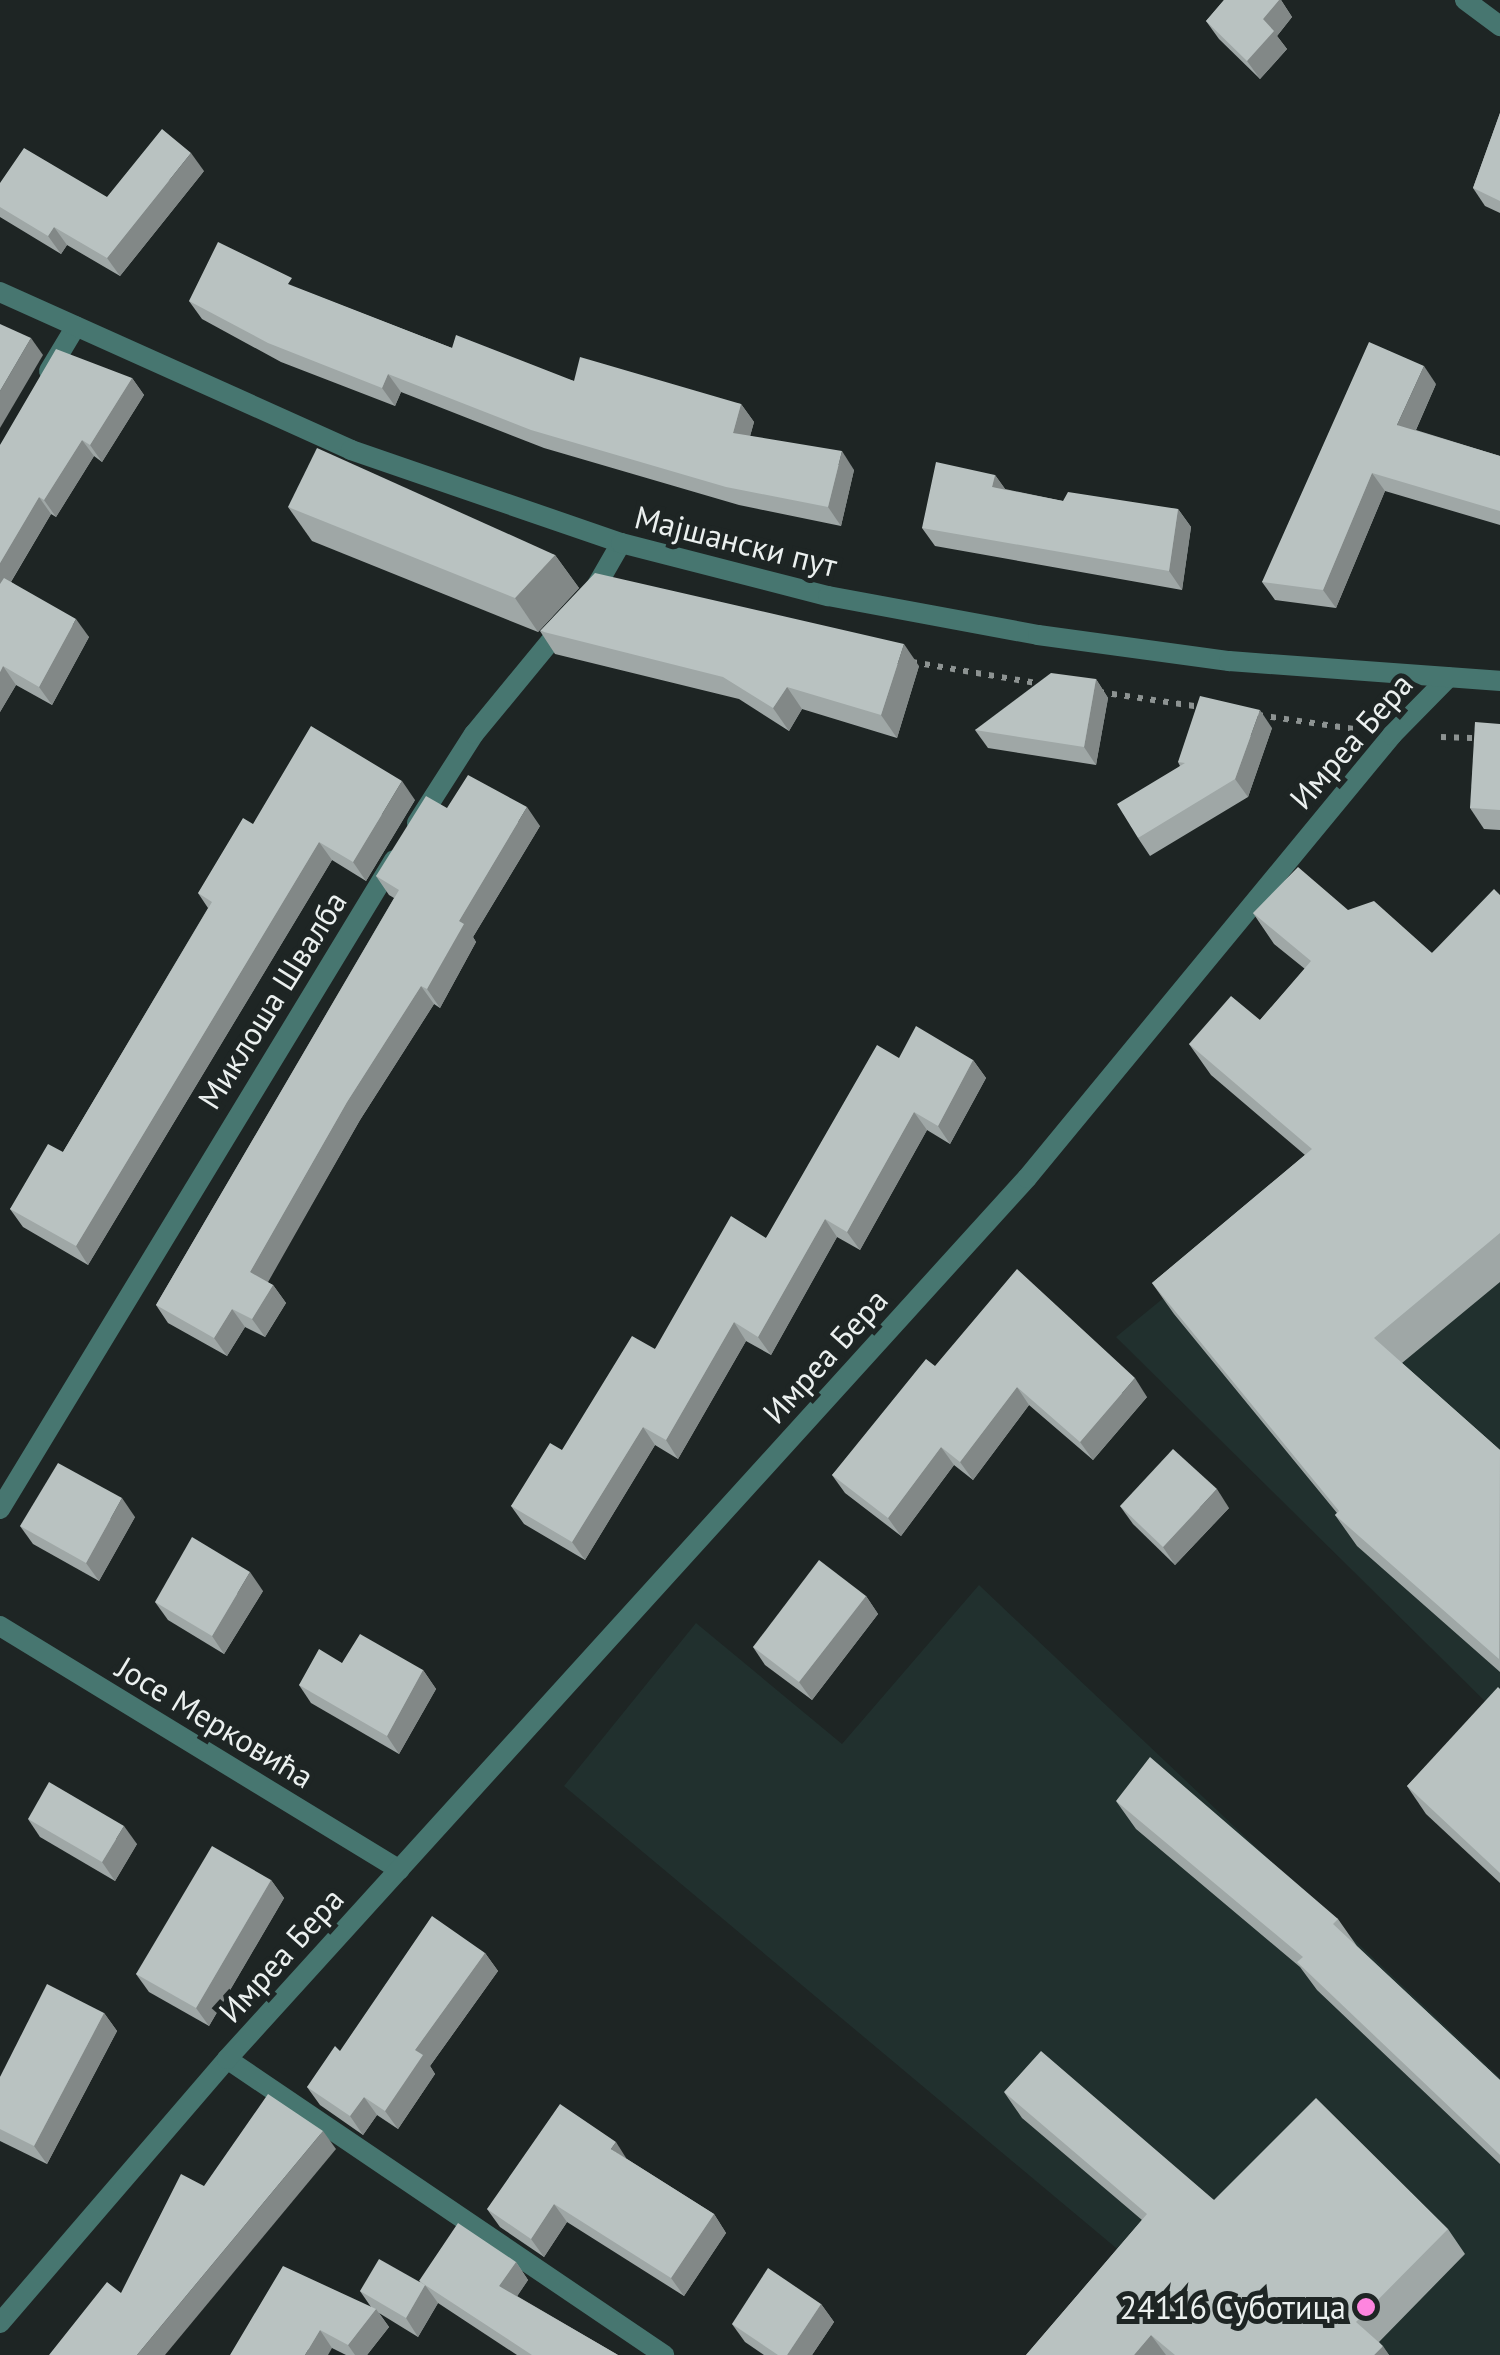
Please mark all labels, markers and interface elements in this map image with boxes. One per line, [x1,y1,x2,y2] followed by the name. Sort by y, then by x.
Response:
[631,497,841,585] street label: Мајшански пут
[1282,665,1420,817] street label: Имреа Бера
[190,884,354,1116] street label: Миклоша Швалба
[755,1281,895,1431] street label: Имреа Бера
[110,1648,320,1796] street label: Јосе Мерковића
[211,1880,351,2030] street label: Имреа Бера
[1120,2288,1346,2326] place label: 24116 Суботица
[1355,2296,1377,2318] marker: 24116 Суботица

